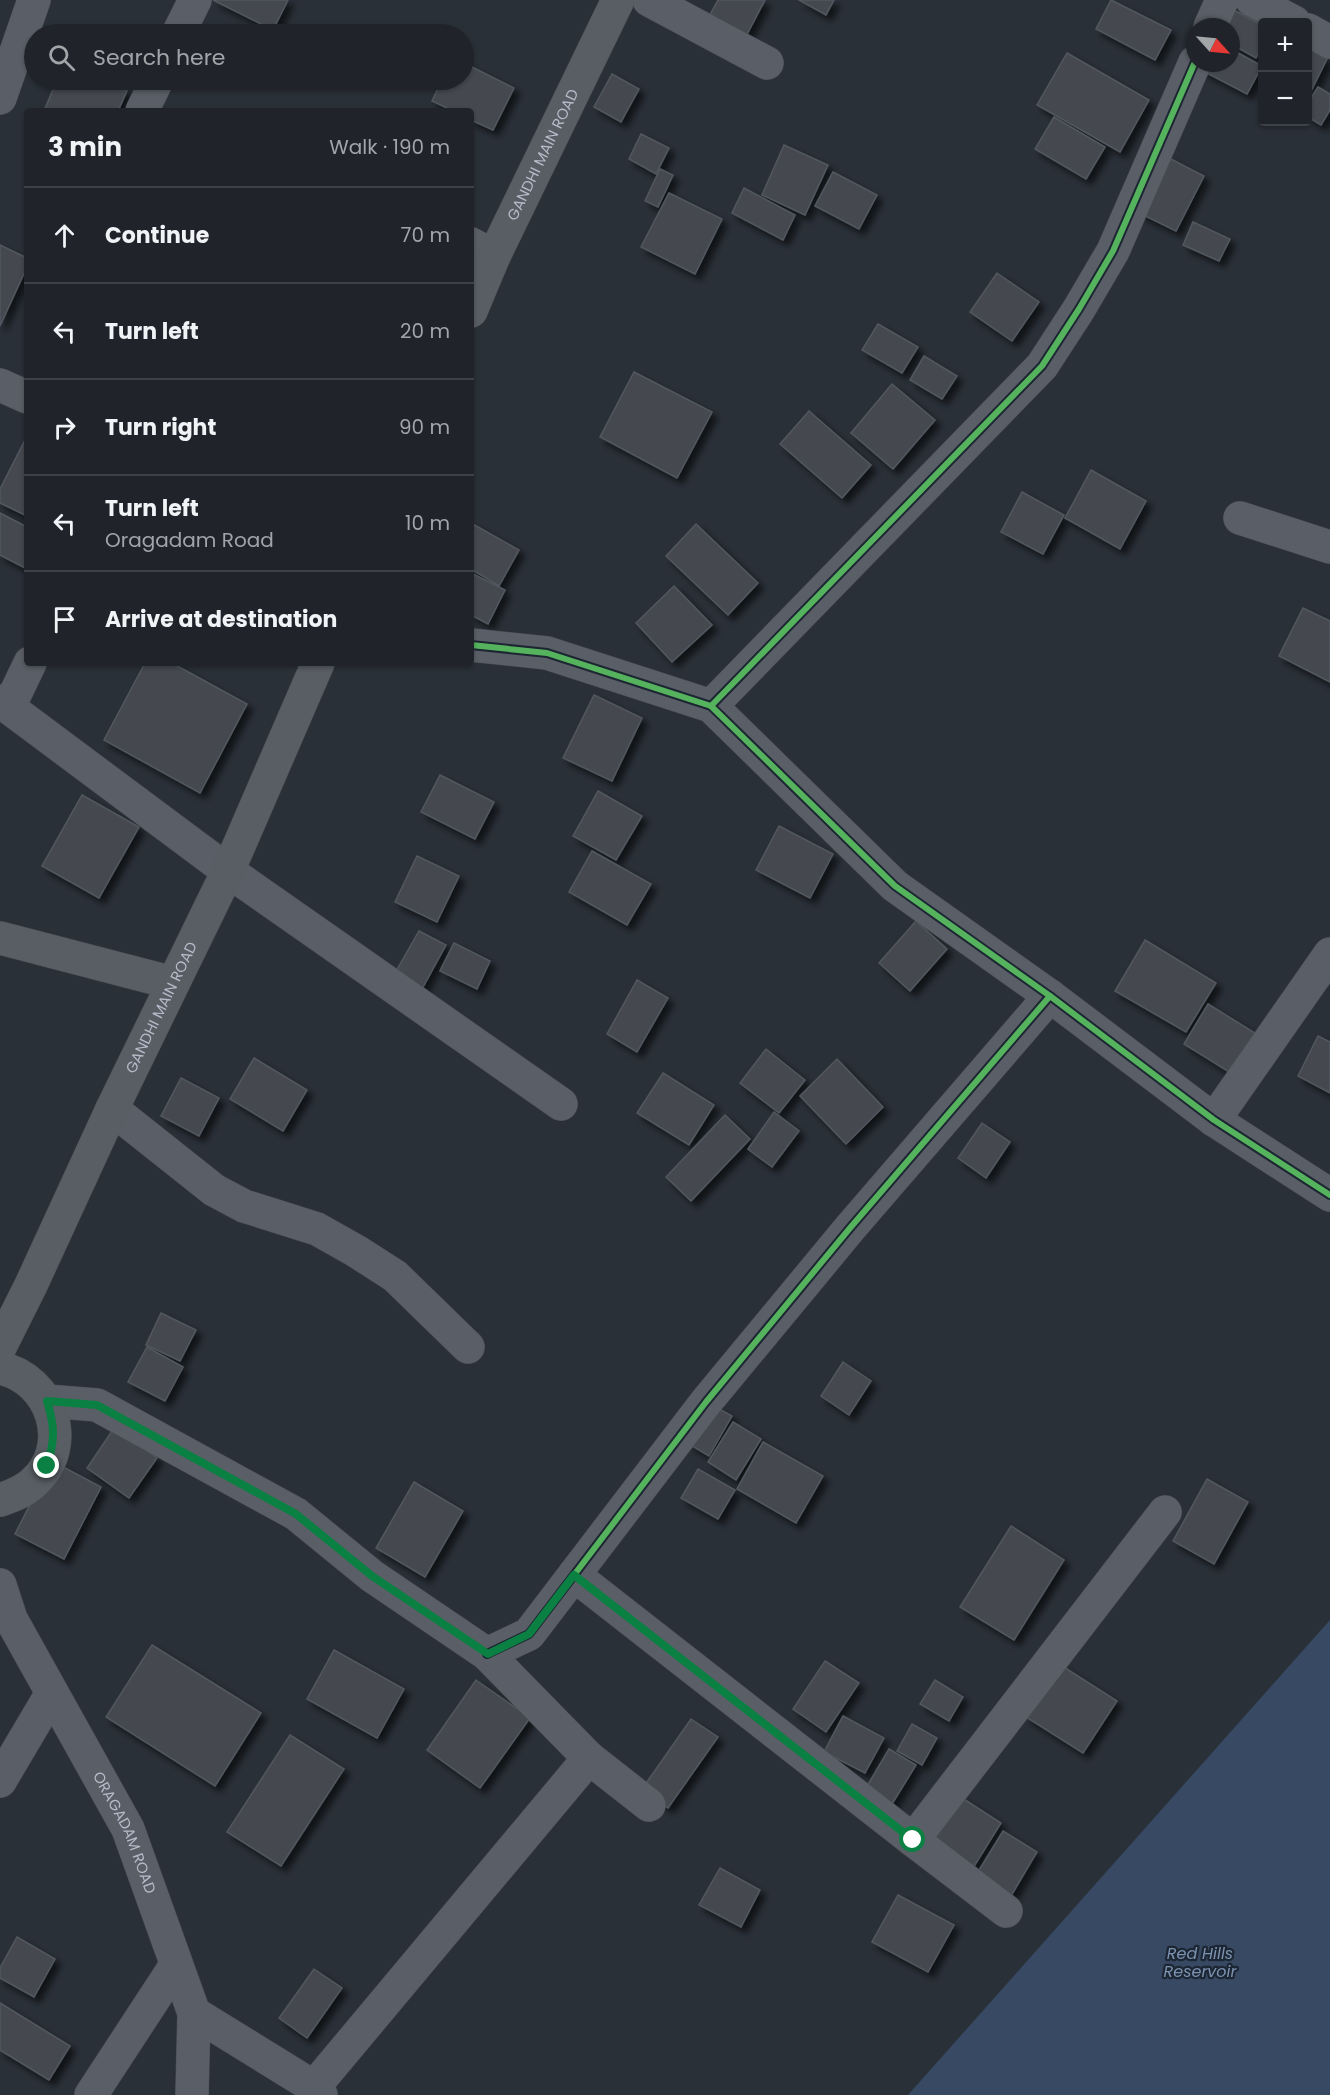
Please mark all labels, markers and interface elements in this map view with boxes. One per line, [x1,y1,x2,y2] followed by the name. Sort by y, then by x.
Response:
[1186,18,1240,72] north arrow
[1258,18,1312,126] map controls
[1258,18,1312,72] button: +
[24,24,474,90] search box
[45,41,78,74] icon: search
[93,42,226,73] text: Search here
[1258,72,1312,126] button: −
[502,85,583,224] street label: GANDHI MAIN ROAD
[48,129,122,165] text: 3 min
[329,133,450,161] text: Walk · 190 m
[48,219,81,252] icon: ahead
[105,220,209,251] text: Continue
[401,221,450,249] text: 70 m
[48,315,81,348] icon: left
[105,316,199,347] text: Turn left
[400,317,450,345] text: 20 m
[48,411,81,444] icon: right
[105,412,216,443] text: Turn right
[399,413,450,441] text: 90 m
[105,493,199,524] text: Turn left
[48,507,81,540] icon: left
[405,509,450,537] text: 10 m
[105,526,274,554] text: Oragadam Road
[48,603,81,636] icon: arrive
[105,604,337,635] text: Arrive at destination
[120,938,202,1077] street label: GANDHI MAIN ROAD
[33,1452,59,1478] route end
[88,1768,161,1896] street label: ORAGADAM ROAD
[899,1826,925,1852] route start
[1163,1942,1238,1983] water label: Red Hills Reservoir

